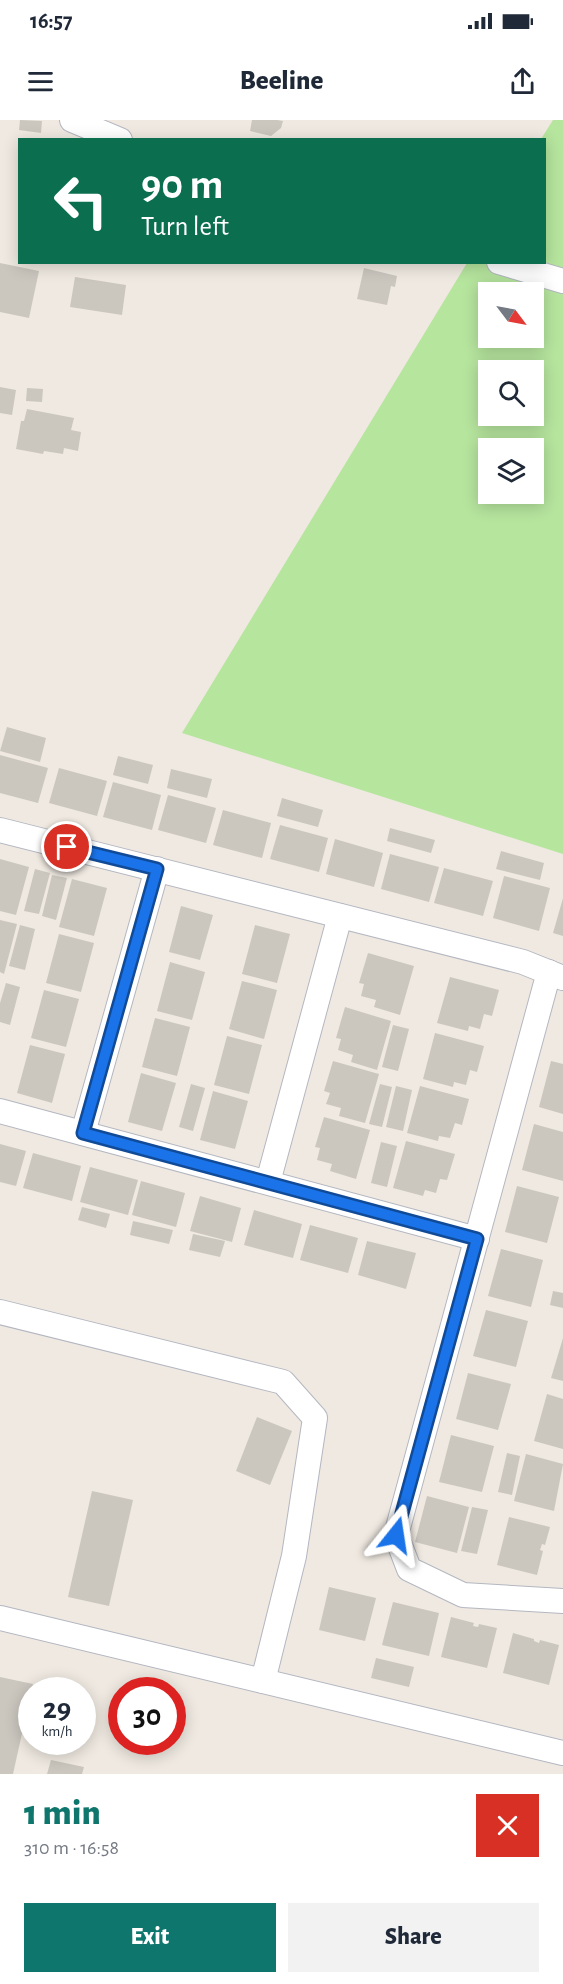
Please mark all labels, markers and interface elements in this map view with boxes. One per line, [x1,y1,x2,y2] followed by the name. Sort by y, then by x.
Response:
[30,10,73,32] text: 16:57
[24,65,57,98] icon: menu
[506,65,539,98] icon: share
[240,67,323,94] text: Beeline
[42,162,120,240] icon: left
[141,164,223,206] text: 90 m
[141,213,229,240] text: Turn left
[478,282,544,348] north arrow
[478,282,544,504] map controls
[478,360,544,426] button: search
[478,438,544,504] button: layers
[41,821,92,872] pin
[50,830,83,863] icon: arrive
[364,1503,428,1567] position arrow
[108,1677,186,1755] speed limit sign: 30
[43,1694,71,1724] text: 29
[42,1724,72,1739] text: km/h
[476,1794,539,1857] button: close
[24,1795,101,1831] text: 1 min
[24,1838,119,1858] text: 310 m · 16:58
[24,1903,276,1972] button: Exit
[288,1903,539,1972] button: Share

